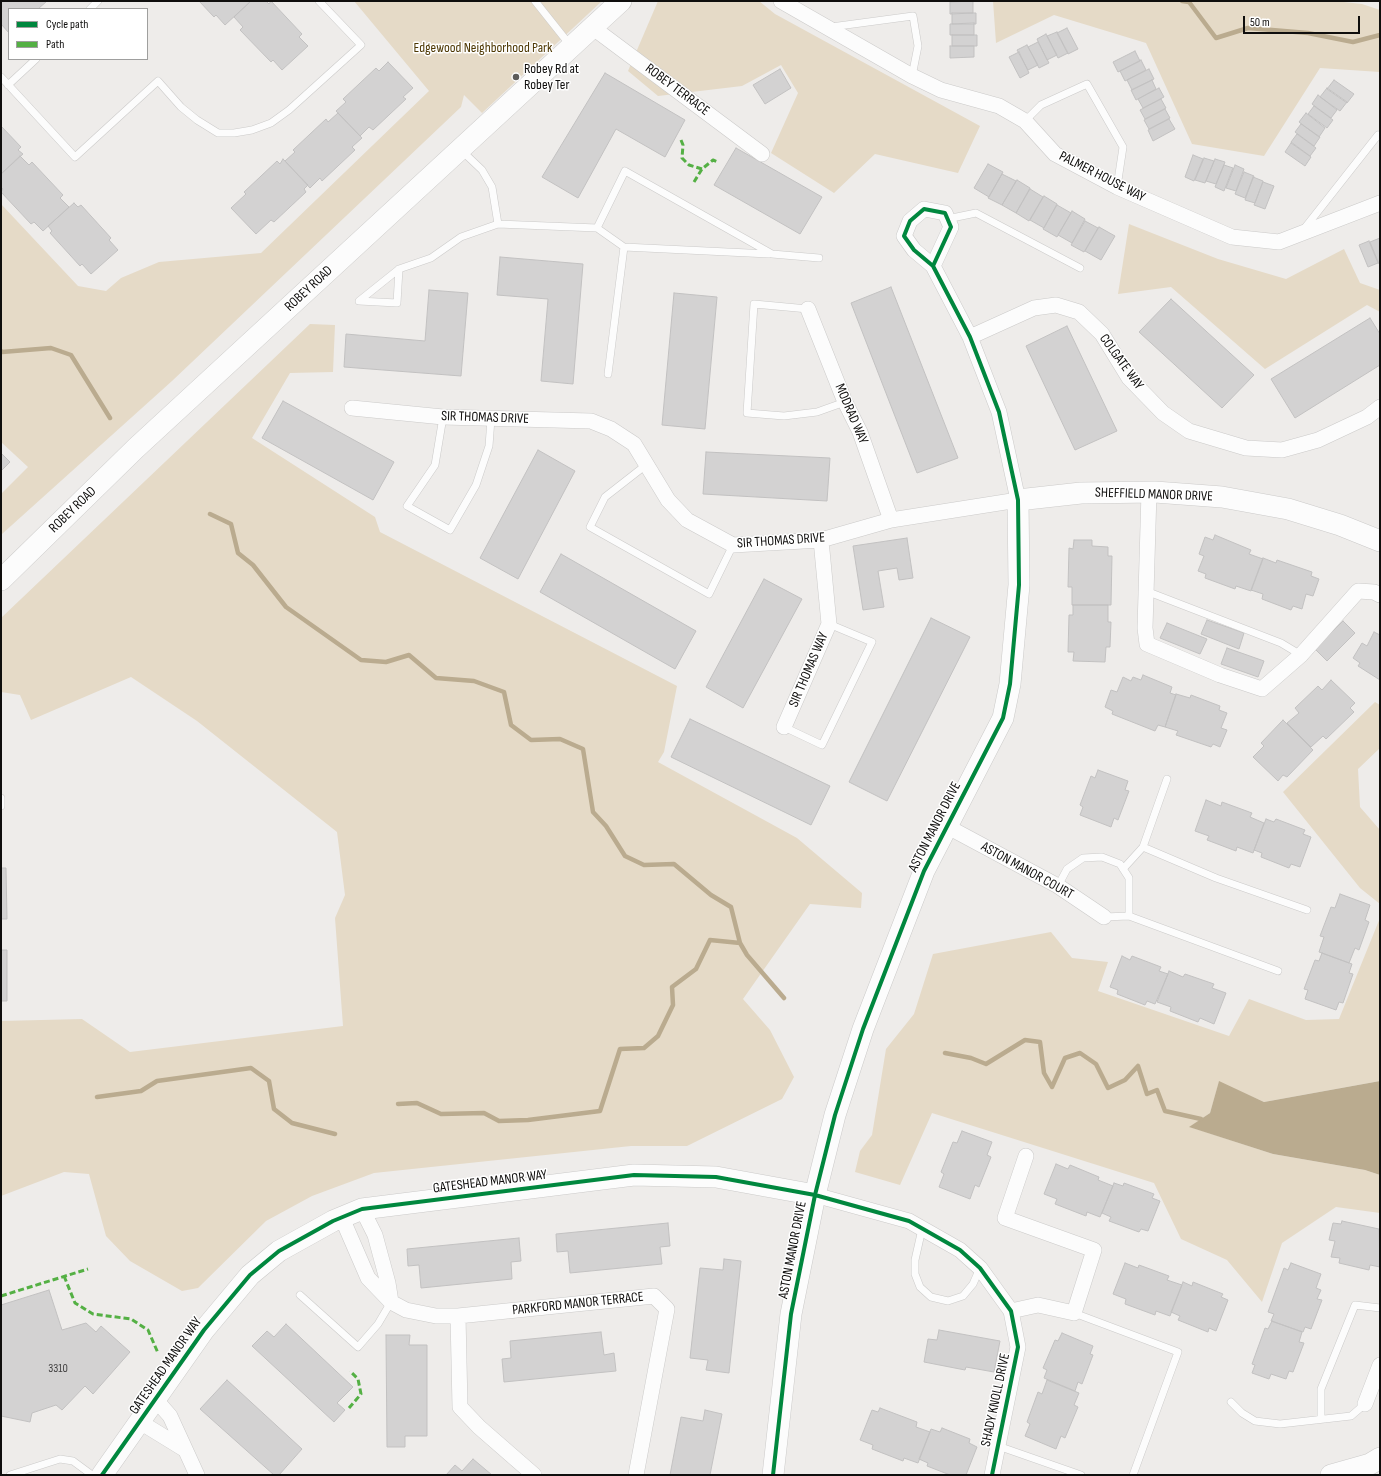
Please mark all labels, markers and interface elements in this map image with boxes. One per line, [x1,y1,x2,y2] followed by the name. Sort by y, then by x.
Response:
[8,8,148,60] legend
[1245,8,1362,34] scale bar
[1250,15,1270,30] text: 50 m
[46,17,88,32] text: Cycle path
[46,37,64,52] text: Path
[414,40,552,56] park label: Edgewood Neighborhood Park
[642,60,712,120] street label: ROBEY TERRACE
[524,61,579,94] place label: Robey Rd at Robey Ter
[511,72,521,82] marker: Robey Rd at Robey Ter
[1056,148,1148,206] street label: PALMER HOUSE WAY
[282,263,336,315] street label: ROBEY ROAD
[1095,331,1147,393] street label: COLGATE WAY
[831,381,871,447] street label: MODRAD WAY
[441,408,529,428] street label: SIR THOMAS DRIVE
[46,483,100,537] street label: ROBEY ROAD
[1095,485,1213,505] street label: SHEFFIELD MANOR DRIVE
[737,530,825,552] street label: SIR THOMAS DRIVE
[786,630,832,710] street label: SIR THOMAS WAY
[905,779,965,875] street label: ASTON MANOR DRIVE
[978,839,1076,903] street label: ASTON MANOR COURT
[432,1167,548,1197] street label: GATESHEAD MANOR WAY
[775,1200,811,1300] street label: ASTON MANOR DRIVE
[512,1289,644,1319] street label: PARKFORD MANOR TERRACE
[126,1314,206,1418] street label: GATESHEAD MANOR WAY
[978,1352,1014,1448] street label: SHADY KNOLL DRIVE
[48,1362,68,1376] house number: 3310

